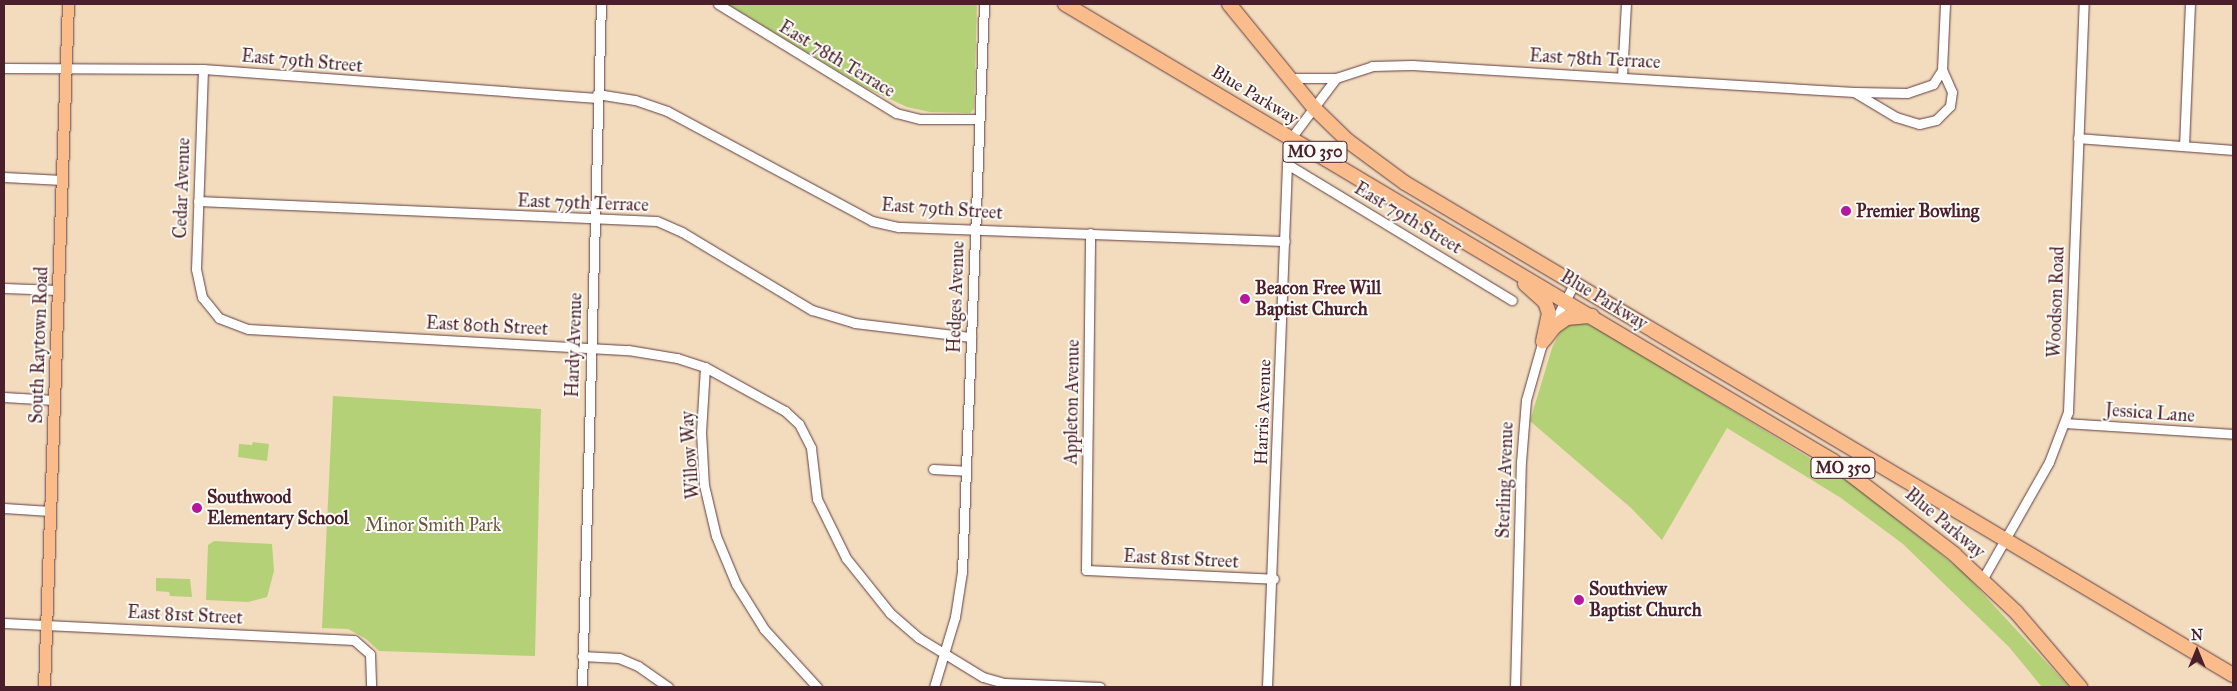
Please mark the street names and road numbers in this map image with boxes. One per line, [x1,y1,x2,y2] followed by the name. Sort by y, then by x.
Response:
[775,16,899,102] street label: East 78th Terrace
[241,45,363,77] street label: East 79th Street
[1529,45,1661,73] street label: East 78th Terrace
[1208,61,1302,129] street label: Blue Parkway
[169,137,195,239] street label: Cedar Avenue
[1281,138,1349,166] road number: MO 350
[1350,177,1466,259] street label: East 79th Street
[517,190,649,216] street label: East 79th Terrace
[881,194,1003,224] street label: East 79th Street
[943,241,969,353] street label: Hedges Avenue
[2043,246,2069,358] street label: Woodson Road
[25,266,53,424] street label: South Raytown Road
[1557,266,1651,334] street label: Blue Parkway
[561,292,587,398] street label: Hardy Avenue
[425,312,549,340] street label: East 80th Street
[1060,339,1084,465] street label: Appleton Avenue
[1250,359,1276,465] street label: Harris Avenue
[2105,399,2195,427] street label: Jessica Lane
[676,410,704,500] street label: Willow Way
[1492,421,1518,539] street label: Sterling Avenue
[1809,454,1877,482] road number: MO 350
[1901,483,1989,563] street label: Blue Parkway
[1123,545,1239,573] street label: East 81st Street
[127,601,243,629] street label: East 81st Street

